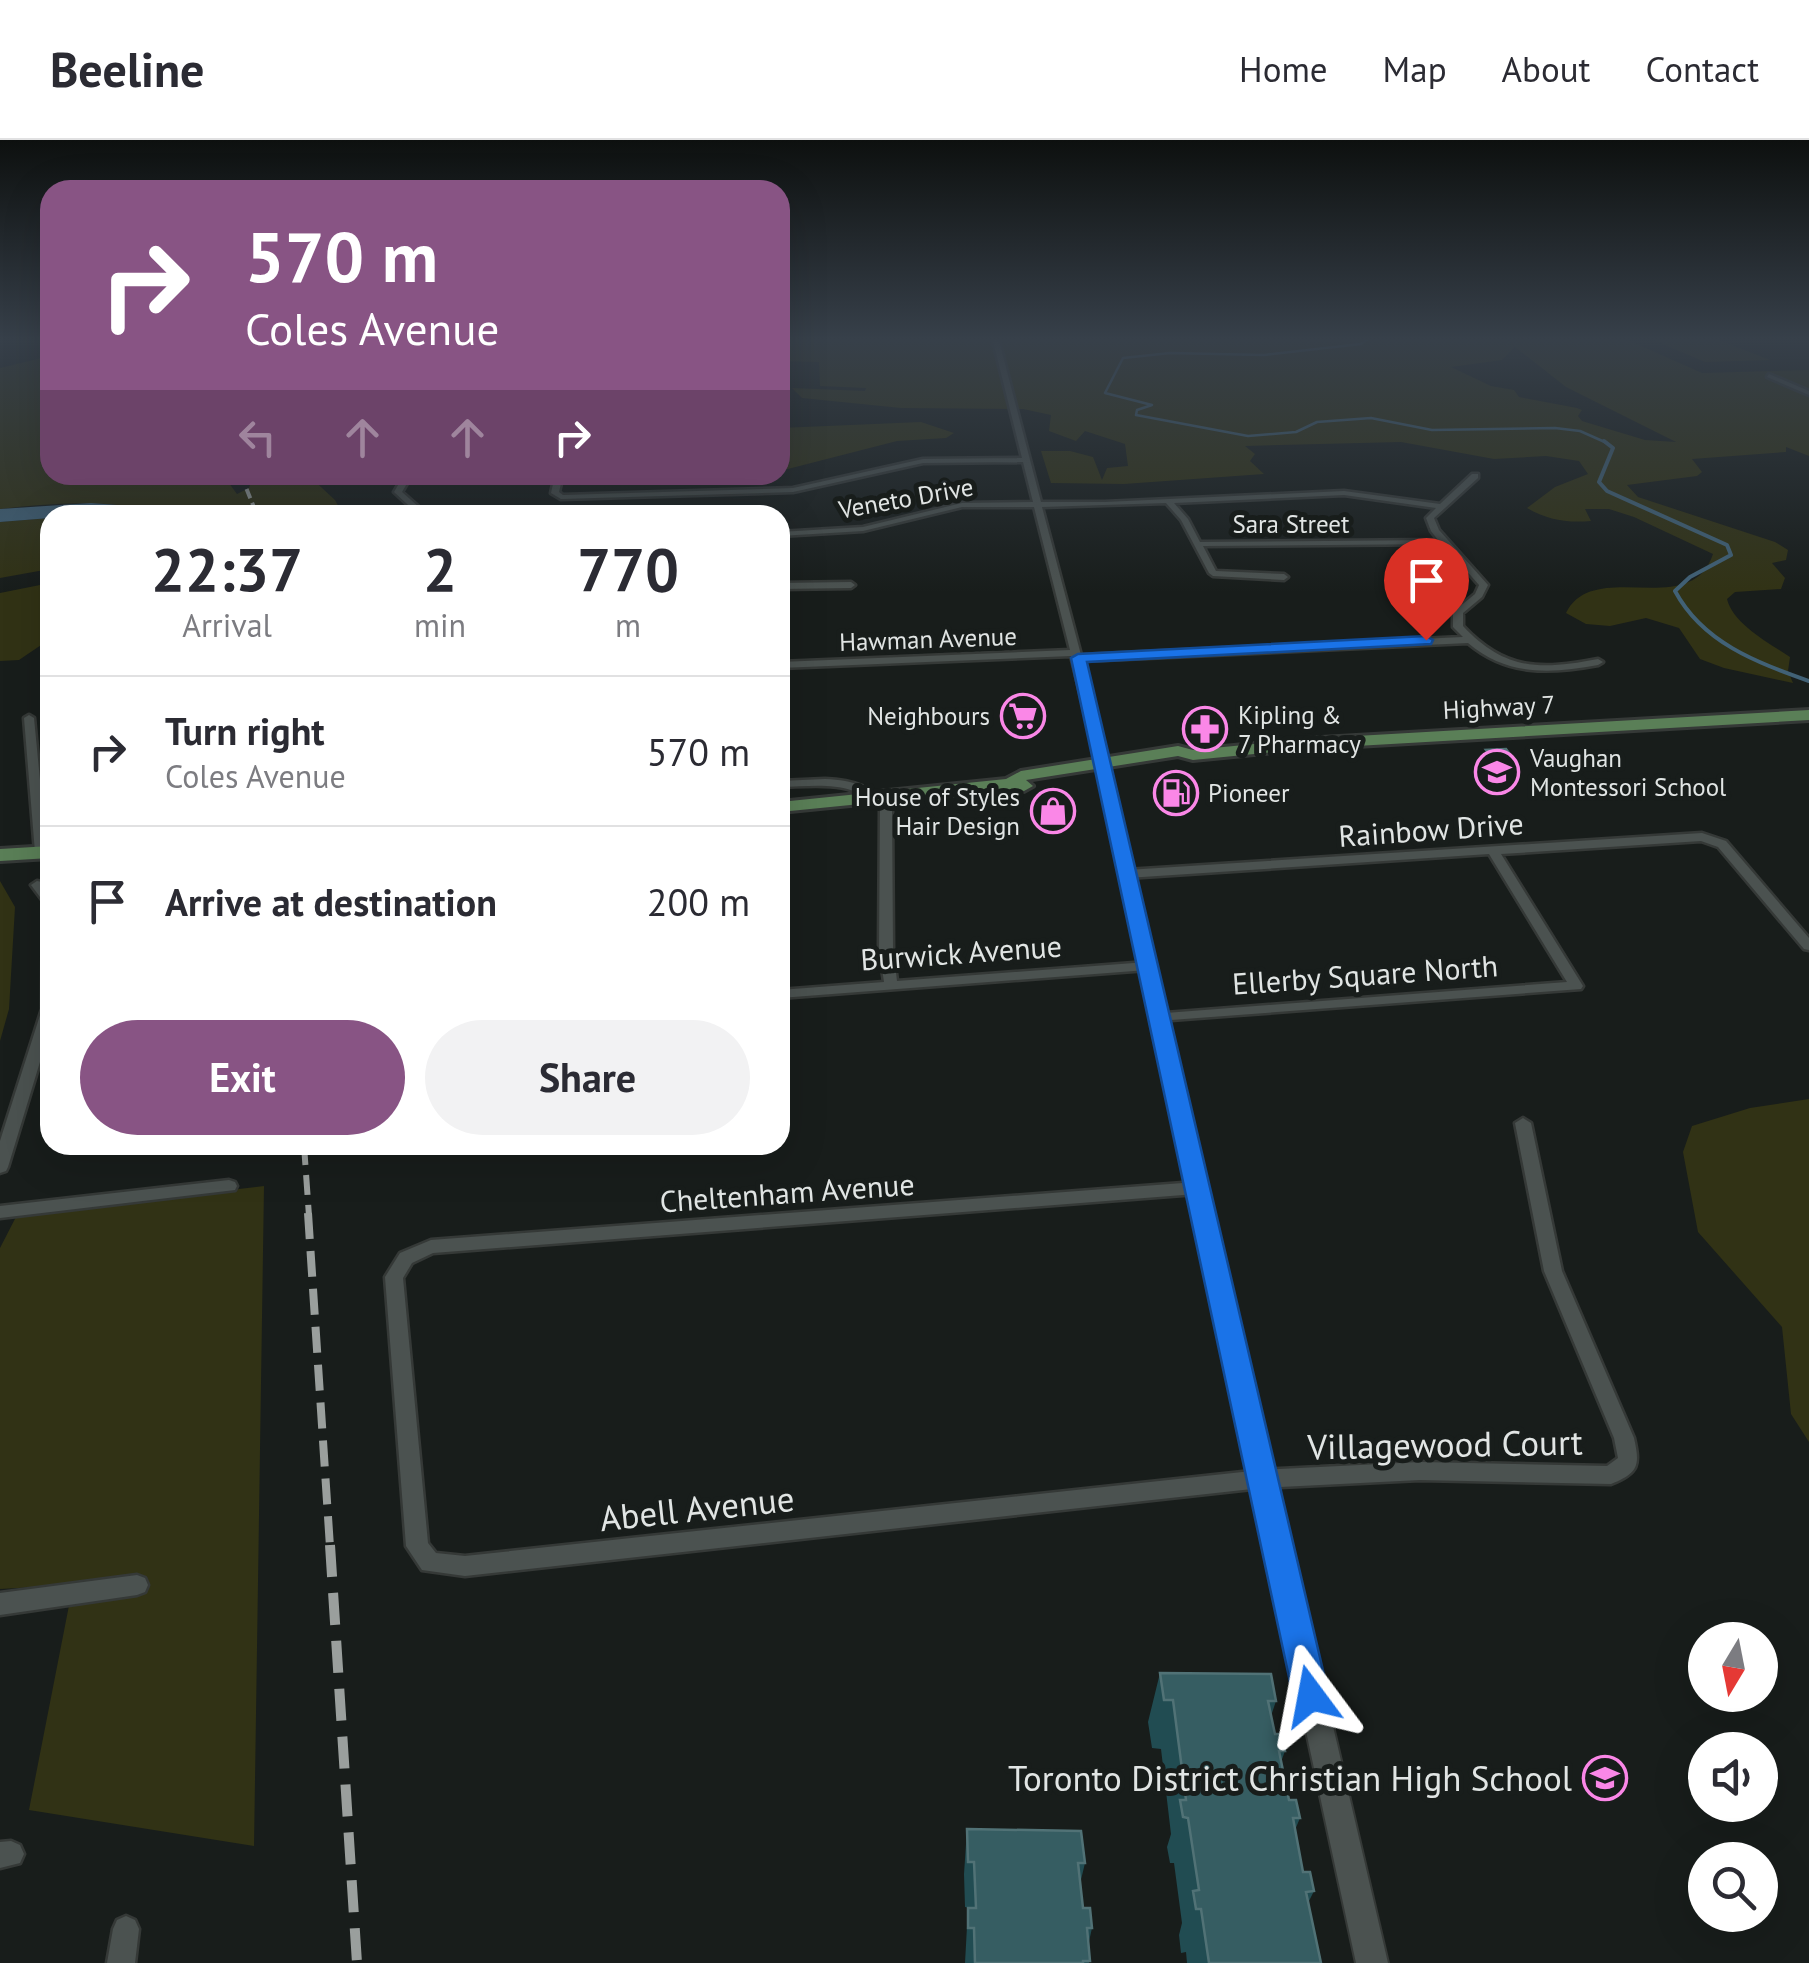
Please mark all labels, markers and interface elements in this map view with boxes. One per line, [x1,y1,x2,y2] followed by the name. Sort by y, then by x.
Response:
[50,38,204,100] text: Beeline
[1239,46,1328,92] text: Home
[1383,46,1447,92] text: Map
[1502,46,1590,92] text: About
[1645,46,1759,92] text: Contact
[245,211,438,301] text: 570 m
[80,220,210,350] icon: right
[245,299,499,357] text: Coles Avenue
[230,410,285,465] icon: left
[335,410,390,465] icon: ahead
[440,410,495,465] icon: ahead
[545,410,600,465] icon: right
[835,470,976,526] street label: Veneto Drive
[1232,508,1350,540] street label: Sara Street
[151,530,303,608] text: 22:37
[423,530,457,608] text: 2
[577,530,679,608] text: 770
[1384,538,1469,641] pin
[1399,553,1454,608] icon: arrive
[182,604,272,646] text: Arrival
[414,604,466,646] text: min
[615,604,641,646] text: m
[839,620,1017,658] street label: Hawman Avenue
[1442,688,1556,726] street label: Highway 7
[1000,693,1046,739] supermarket icon: Neighbours
[1238,699,1361,760] place label: Kipling & 7 Pharmacy
[867,700,990,732] place label: Neighbours
[165,706,325,755] text: Turn right
[1182,706,1228,752] pharmacy icon: Kipling & 7 Pharmacy
[80,724,135,779] icon: right
[647,727,750,776] text: 570 m
[1529,742,1727,803] place label: Vaughan Montessori School
[1474,749,1520,795] school or university icon: Vaughan Montessori School
[165,755,346,797] text: Coles Avenue
[1153,770,1199,816] fuel station icon: Pioneer
[1208,777,1290,809] place label: Pioneer
[855,781,1020,842] place label: House of Styles Hair Design
[1030,788,1076,834] shop icon: House of Styles Hair Design
[1337,803,1525,855] street label: Rainbow Drive
[80,874,135,929] icon: arrive
[165,877,497,926] text: Arrive at destination
[647,877,750,926] text: 200 m
[859,926,1063,978] street label: Burwick Avenue
[1231,945,1499,1003] street label: Ellerby Square North
[80,1020,405,1135] button: Exit
[425,1020,750,1135] button: Share
[658,1164,916,1220] street label: Cheltenham Avenue
[1306,1419,1583,1469] street label: Villagewood Court
[598,1475,796,1541] street label: Abell Avenue
[1688,1622,1778,1712] north arrow
[1688,1622,1778,1932] map controls
[1259,1644,1363,1748] position arrow
[1688,1732,1778,1822] button: sound
[1008,1755,1572,1801] place label: Toronto District Christian High School
[1582,1755,1628,1801] school or university icon: Toronto District Christian High School
[1688,1842,1778,1932] button: search

